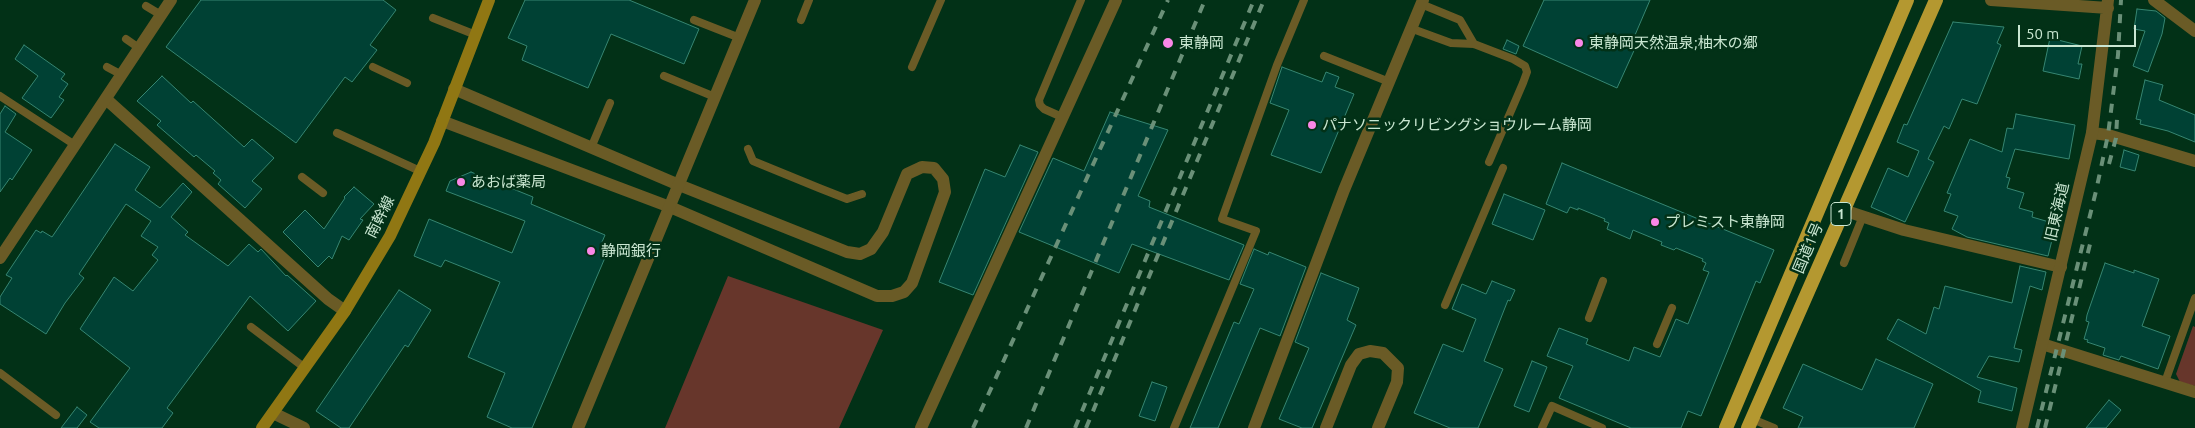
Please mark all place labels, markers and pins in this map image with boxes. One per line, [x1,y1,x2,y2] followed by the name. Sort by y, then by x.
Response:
[1179,34,1224,52] place label: 東静岡
[1589,34,1758,52] place label: 東静岡天然温泉;柚木の郷
[1161,36,1175,50] marker: 東静岡
[1573,37,1585,49] marker: 東静岡天然温泉;柚木の郷
[1322,116,1592,134] place label: パナソニックリビングショウルーム静岡
[1306,119,1318,131] marker: パナソニックリビングショウルーム静岡
[471,173,546,191] place label: あおば薬局
[455,176,467,188] marker: あおば薬局
[1665,213,1785,231] place label: プレミスト東静岡
[1649,216,1661,228] marker: プレミスト東静岡
[601,242,661,260] place label: 静岡銀行
[585,245,597,257] marker: 静岡銀行

